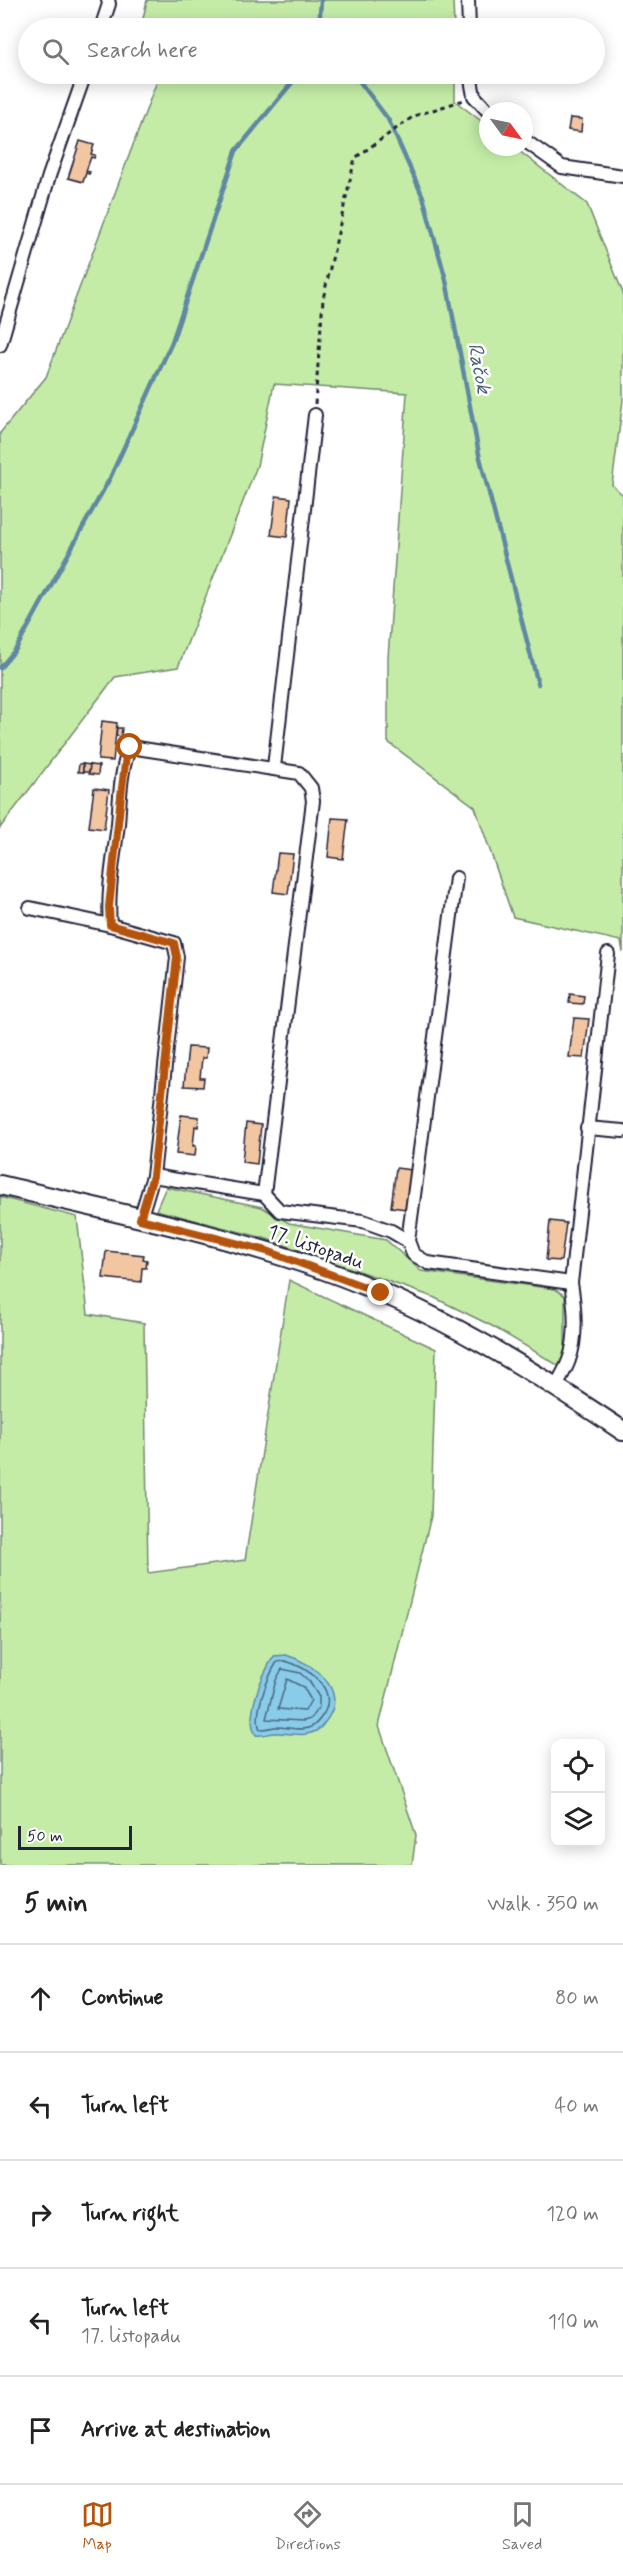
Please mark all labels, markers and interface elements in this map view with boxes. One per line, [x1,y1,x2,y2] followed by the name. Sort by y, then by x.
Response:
[18,18,605,84] search box
[39,35,72,68] icon: search
[87,37,198,65] text: Search here
[479,102,533,156] north arrow
[460,340,498,397] water label: Račok
[116,733,142,759] route start
[264,1218,367,1276] street label: 17. listopadu
[367,1279,393,1305] route end
[551,1739,605,1847] map controls
[551,1739,605,1793] button: locate
[551,1793,605,1847] button: layers
[18,1823,132,1850] scale bar
[27,1826,63,1847] text: 50 m
[24,1887,88,1921] text: 5 min
[487,1891,599,1918] text: Walk · 350 m
[24,1982,57,2015] icon: ahead
[81,1984,163,2012] text: Continue
[555,1985,599,2012] text: 80 m
[24,2090,57,2123] icon: left
[81,2092,169,2120] text: Turn left
[555,2093,599,2120] text: 40 m
[24,2198,57,2231] icon: right
[81,2200,179,2228] text: Turn right
[546,2201,599,2228] text: 120 m
[81,2295,169,2323] text: Turn left
[24,2306,57,2339] icon: left
[548,2309,599,2336] text: 110 m
[81,2323,181,2350] text: 17. listopadu
[24,2414,57,2447] icon: arrive
[81,2416,271,2444] text: Arrive at destination
[81,2498,114,2555] tab: Map
[275,2498,341,2555] tab: Directions
[502,2498,542,2555] tab: Saved

